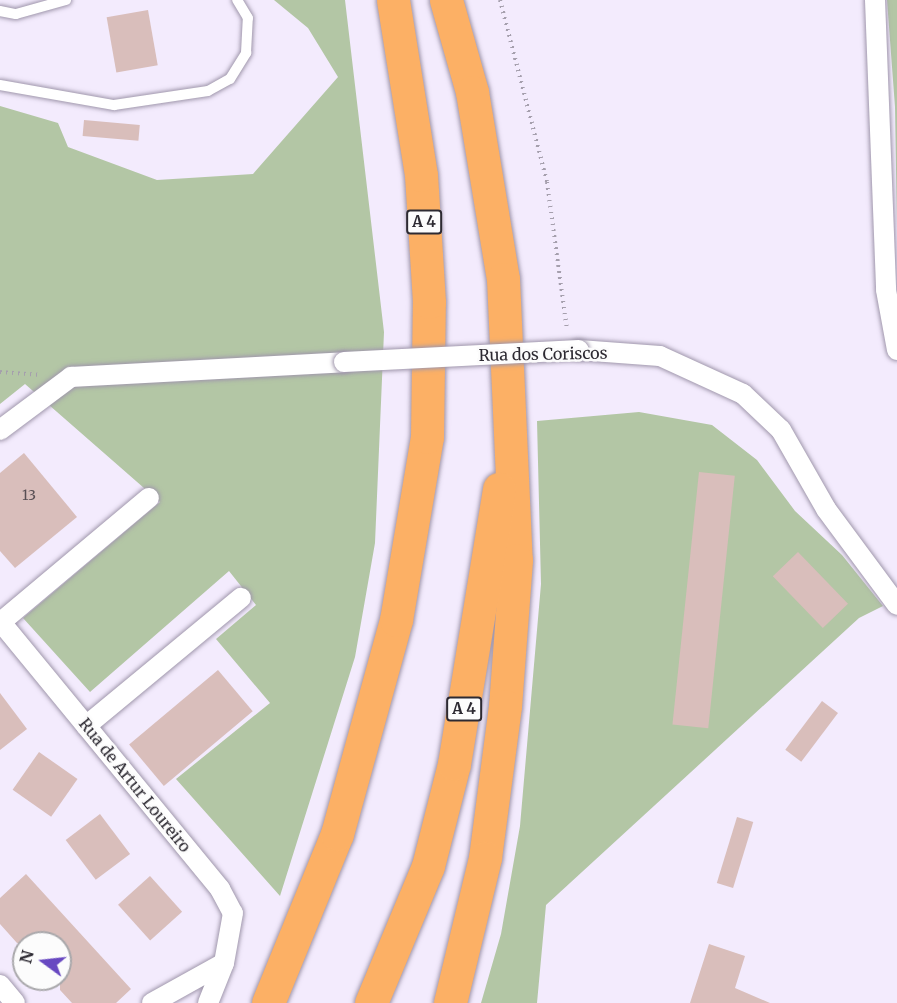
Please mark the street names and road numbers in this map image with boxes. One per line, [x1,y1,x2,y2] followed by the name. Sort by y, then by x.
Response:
[406,210,442,234] road number: A 4
[478,343,608,365] street label: Rua dos Coriscos
[446,697,482,721] road number: A 4
[75,714,195,856] street label: Rua de Artur Loureiro

